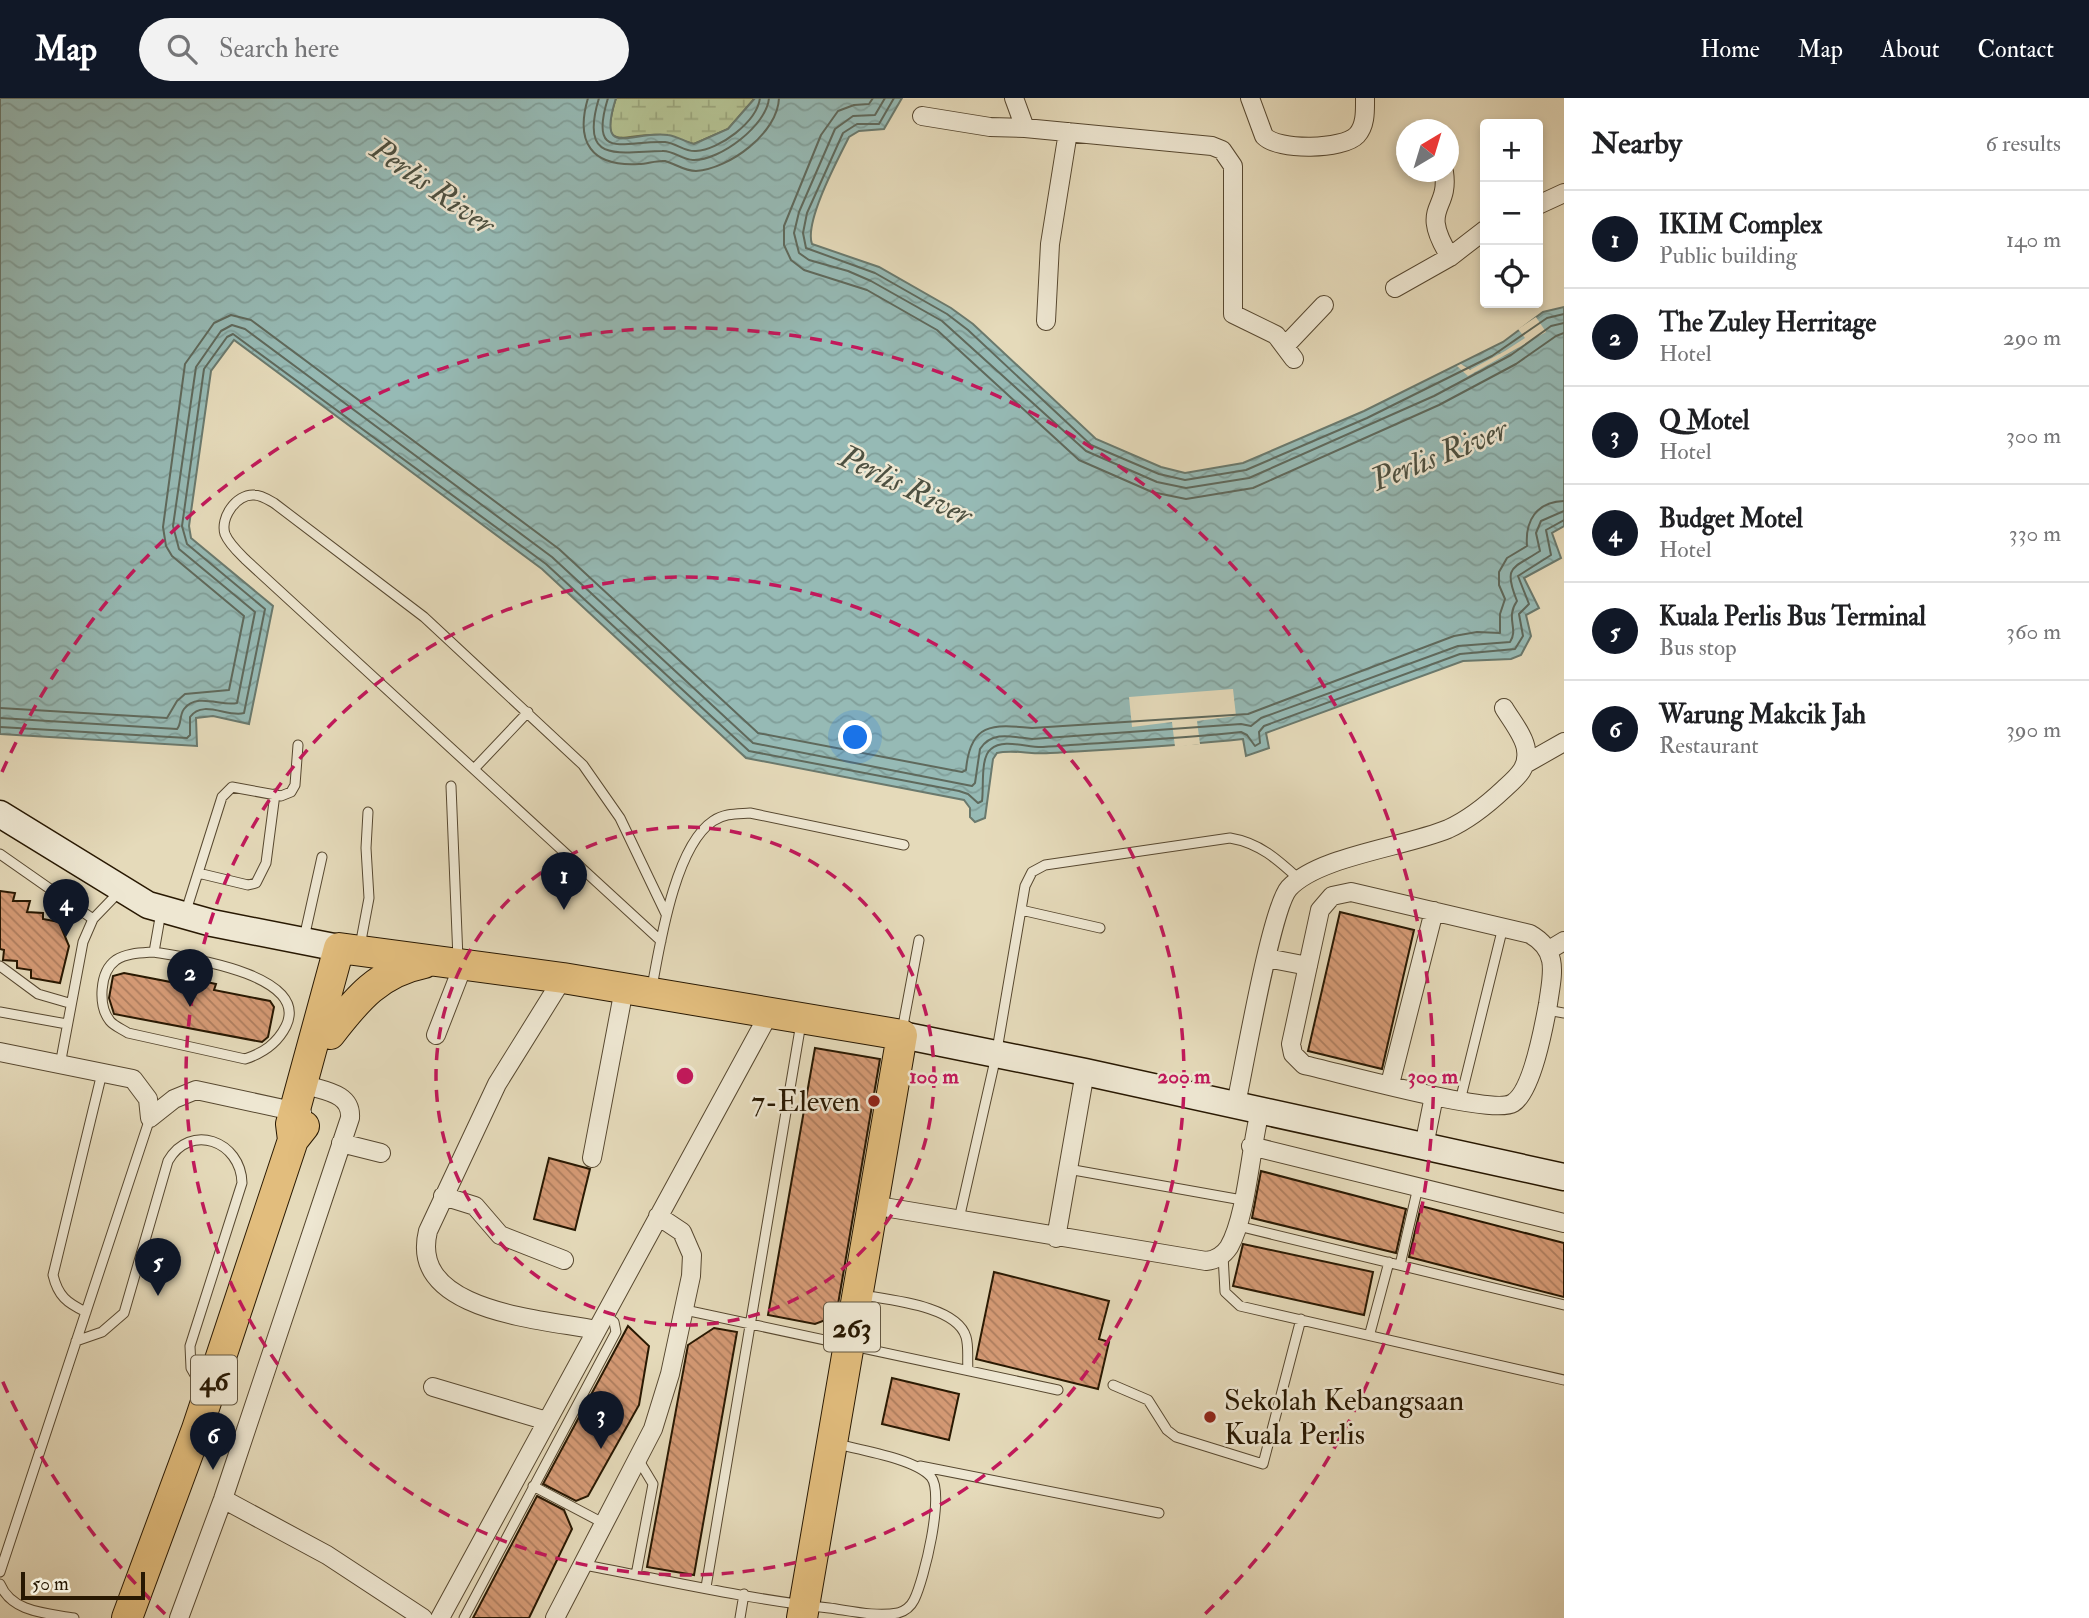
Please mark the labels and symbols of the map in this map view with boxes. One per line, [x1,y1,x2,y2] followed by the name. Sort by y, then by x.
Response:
[1396,119,1459,182] north arrow
[361,129,504,246] water label: Perlis River
[1364,409,1515,501] water label: Perlis River
[831,436,981,536] water label: Perlis River
[838,720,872,754] your location
[541,852,587,910] pin: 1
[43,879,89,937] pin: 4
[167,949,213,1007] pin: 2
[909,1063,960,1090] text: 100 m
[1158,1063,1211,1090] text: 200 m
[1408,1063,1459,1090] text: 300 m
[673,1064,697,1088] centre of rings
[751,1083,860,1120] place label: 7-Eleven
[866,1093,882,1109] marker: 7-Eleven
[135,1238,181,1296] pin: 5
[824,1302,880,1352] road number: 263
[191,1356,237,1404] road number: 46
[1224,1382,1464,1453] place label: Sekolah Kebangsaan Kuala Perlis
[578,1391,624,1449] pin: 3
[1202,1409,1218,1425] marker: Sekolah Kebangsaan Kuala Perlis
[190,1412,236,1470] pin: 6
[21,1569,145,1601] scale bar

